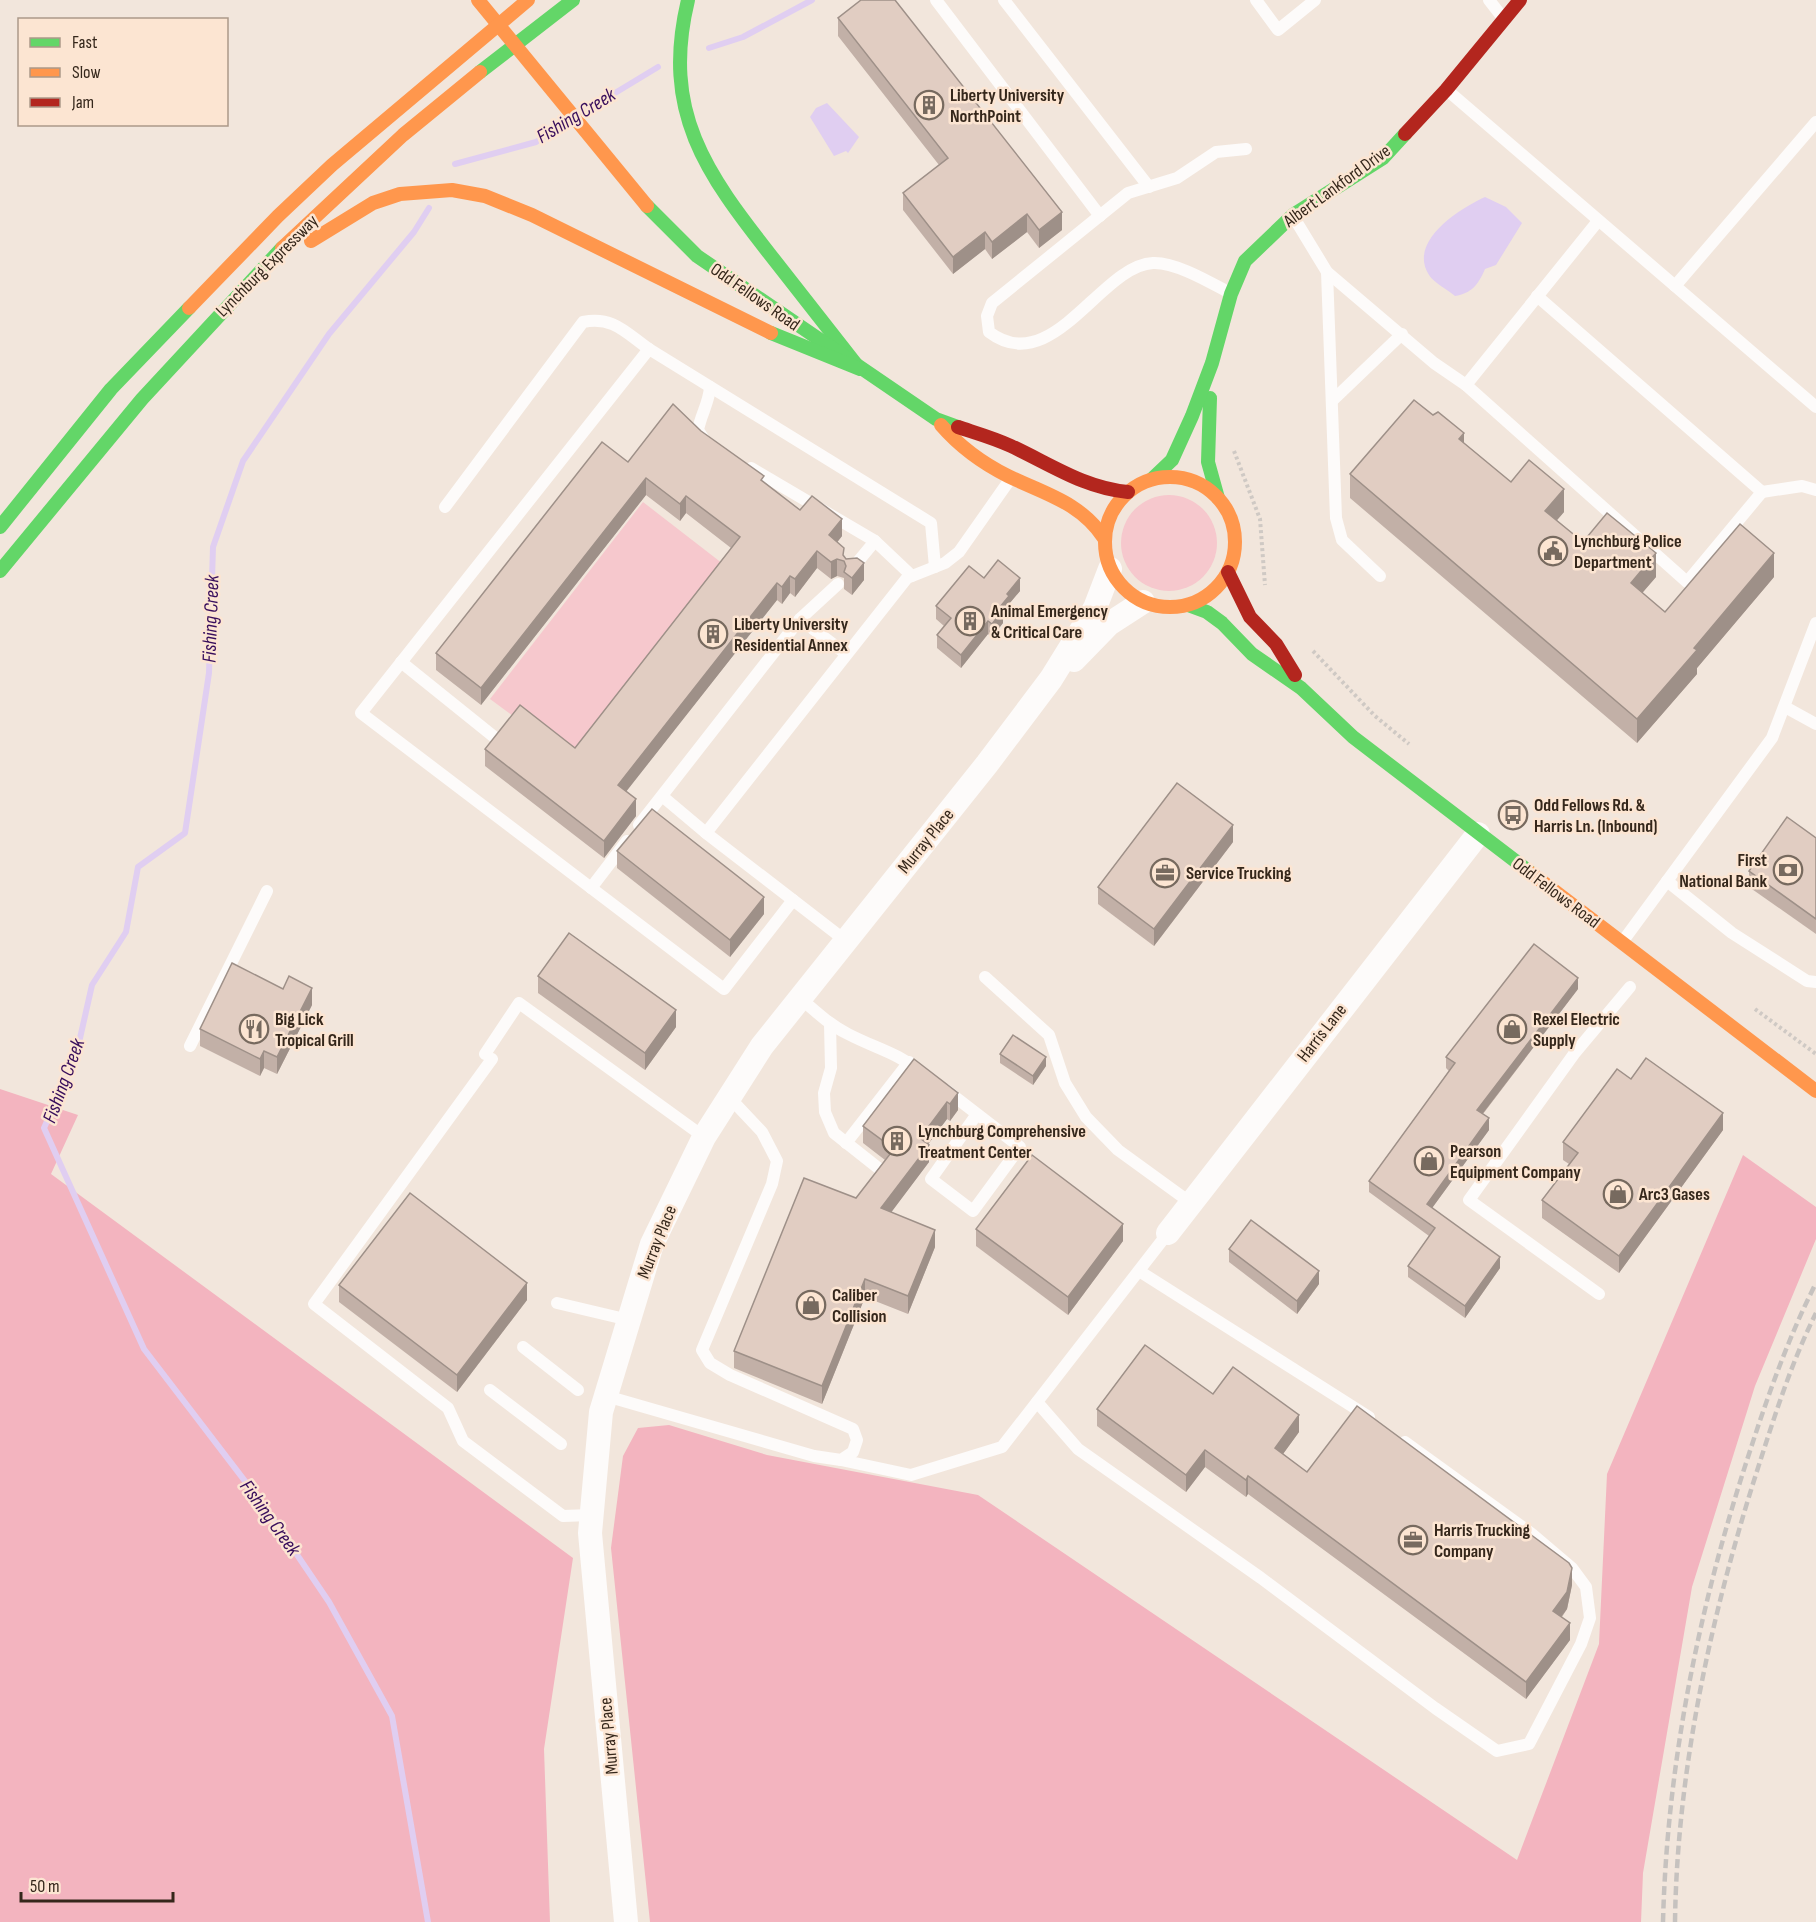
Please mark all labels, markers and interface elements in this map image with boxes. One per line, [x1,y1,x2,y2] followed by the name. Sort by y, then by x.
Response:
[18,18,228,126] legend
[72,32,98,53] text: Fast
[72,62,101,83] text: Slow
[532,83,620,149] water label: Fishing Creek
[950,85,1065,127] place label: Liberty University NorthPoint
[913,89,945,121] building icon: Liberty University NorthPoint
[71,92,94,113] text: Jam
[1279,140,1394,232] street label: Albert Lankford Drive
[212,211,322,321] street label: Lynchburg Expressway
[706,259,804,335] street label: Odd Fellows Road
[1574,531,1682,573] place label: Lynchburg Police Department
[1537,535,1569,567] public building icon: Lynchburg Police Department
[197,574,225,663] water label: Fishing Creek
[990,601,1108,643] place label: Animal Emergency & Critical Care
[954,605,986,637] building icon: Animal Emergency & Critical Care
[734,614,849,656] place label: Liberty University Residential Annex
[697,618,729,650] building icon: Liberty University Residential Annex
[1534,795,1658,837] place label: Odd Fellows Rd. & Harris Ln. (Inbound)
[1497,799,1529,831] bus stop icon: Odd Fellows Rd. & Harris Ln. (Inbound)
[894,804,958,878] street label: Murray Place
[1679,850,1767,892] place label: First National Bank
[1508,853,1604,933] street label: Odd Fellows Road
[1772,854,1804,886] bank icon: First National Bank
[1149,857,1181,889] office icon: Service Trucking
[1186,863,1292,884] place label: Service Trucking
[1293,1000,1351,1066] street label: Harris Lane
[275,1009,354,1051] place label: Big Lick Tropical Grill
[1533,1009,1620,1051] place label: Rexel Electric Supply
[238,1013,270,1045] restaurant icon: Big Lick Tropical Grill
[1496,1013,1528,1045] shop icon: Rexel Electric Supply
[38,1035,90,1126] water label: Fishing Creek
[918,1121,1086,1163] place label: Lynchburg Comprehensive Treatment Center
[881,1125,913,1157] building icon: Lynchburg Comprehensive Treatment Center
[1450,1141,1581,1183] place label: Pearson Equipment Company
[1413,1145,1445,1177] shop icon: Pearson Equipment Company
[1602,1178,1634,1210] shop icon: Arc3 Gases
[1638,1184,1710,1205] place label: Arc3 Gases
[633,1202,681,1282] street label: Murray Place
[832,1285,887,1327] place label: Caliber Collision
[795,1289,827,1321] shop icon: Caliber Collision
[234,1475,306,1561] water label: Fishing Creek
[1434,1520,1531,1562] place label: Harris Trucking Company
[1397,1524,1429,1556] office icon: Harris Trucking Company
[595,1697,623,1775] street label: Murray Place
[21,1865,172,1903] scale bar
[30,1876,60,1897] text: 50 m

